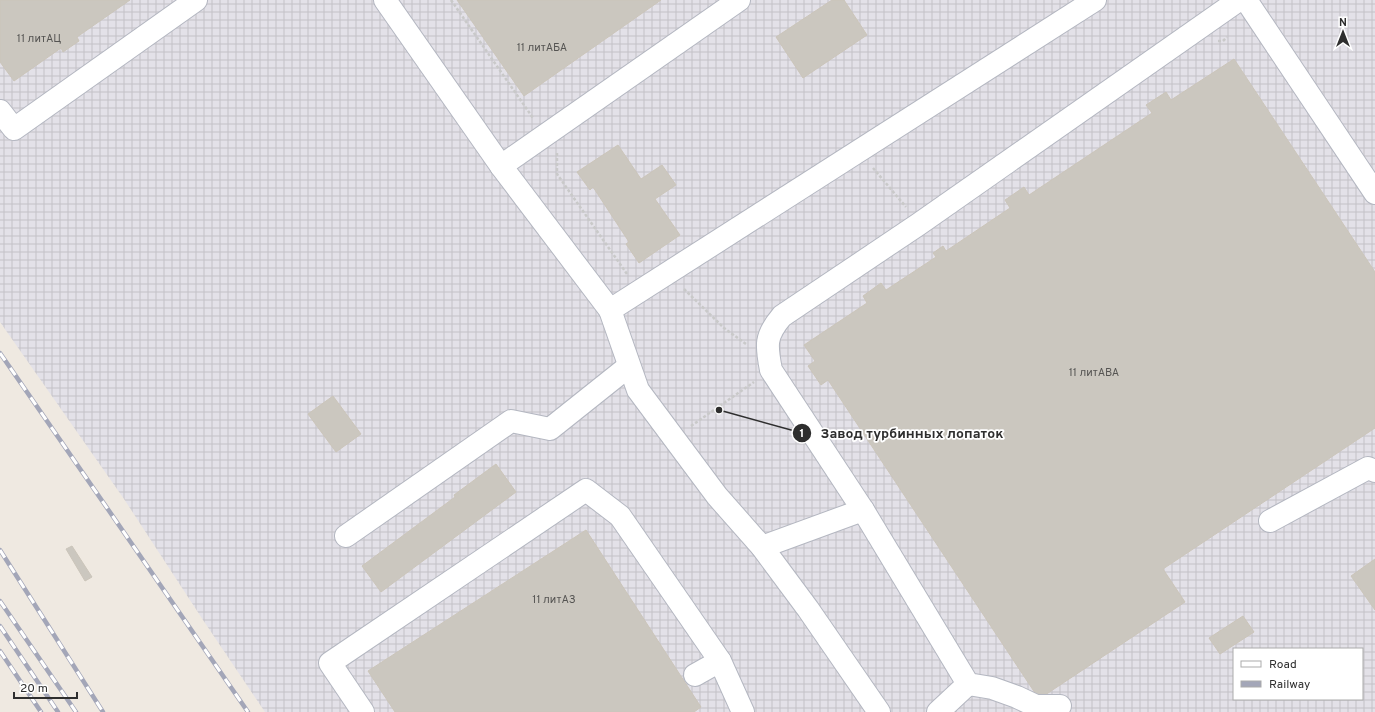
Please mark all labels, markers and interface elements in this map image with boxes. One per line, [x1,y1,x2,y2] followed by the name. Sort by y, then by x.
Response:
[1323,12,1363,52] north arrow
[1339,16,1347,30] text: N
[17,32,61,46] house number: 11 литАЦ
[517,41,567,55] house number: 11 литАБА
[1069,366,1119,380] house number: 11 литАВА
[792,420,1011,446] callout: Завод турбинных лопаток
[800,426,804,442] text: 1
[821,426,1003,443] text: Завод турбинных лопаток
[532,593,576,607] house number: 11 литАЗ
[1233,648,1363,700] legend
[1269,657,1297,673] text: Road
[14,674,77,700] scale bar
[1269,677,1310,693] text: Railway
[20,681,48,697] text: 20 m

